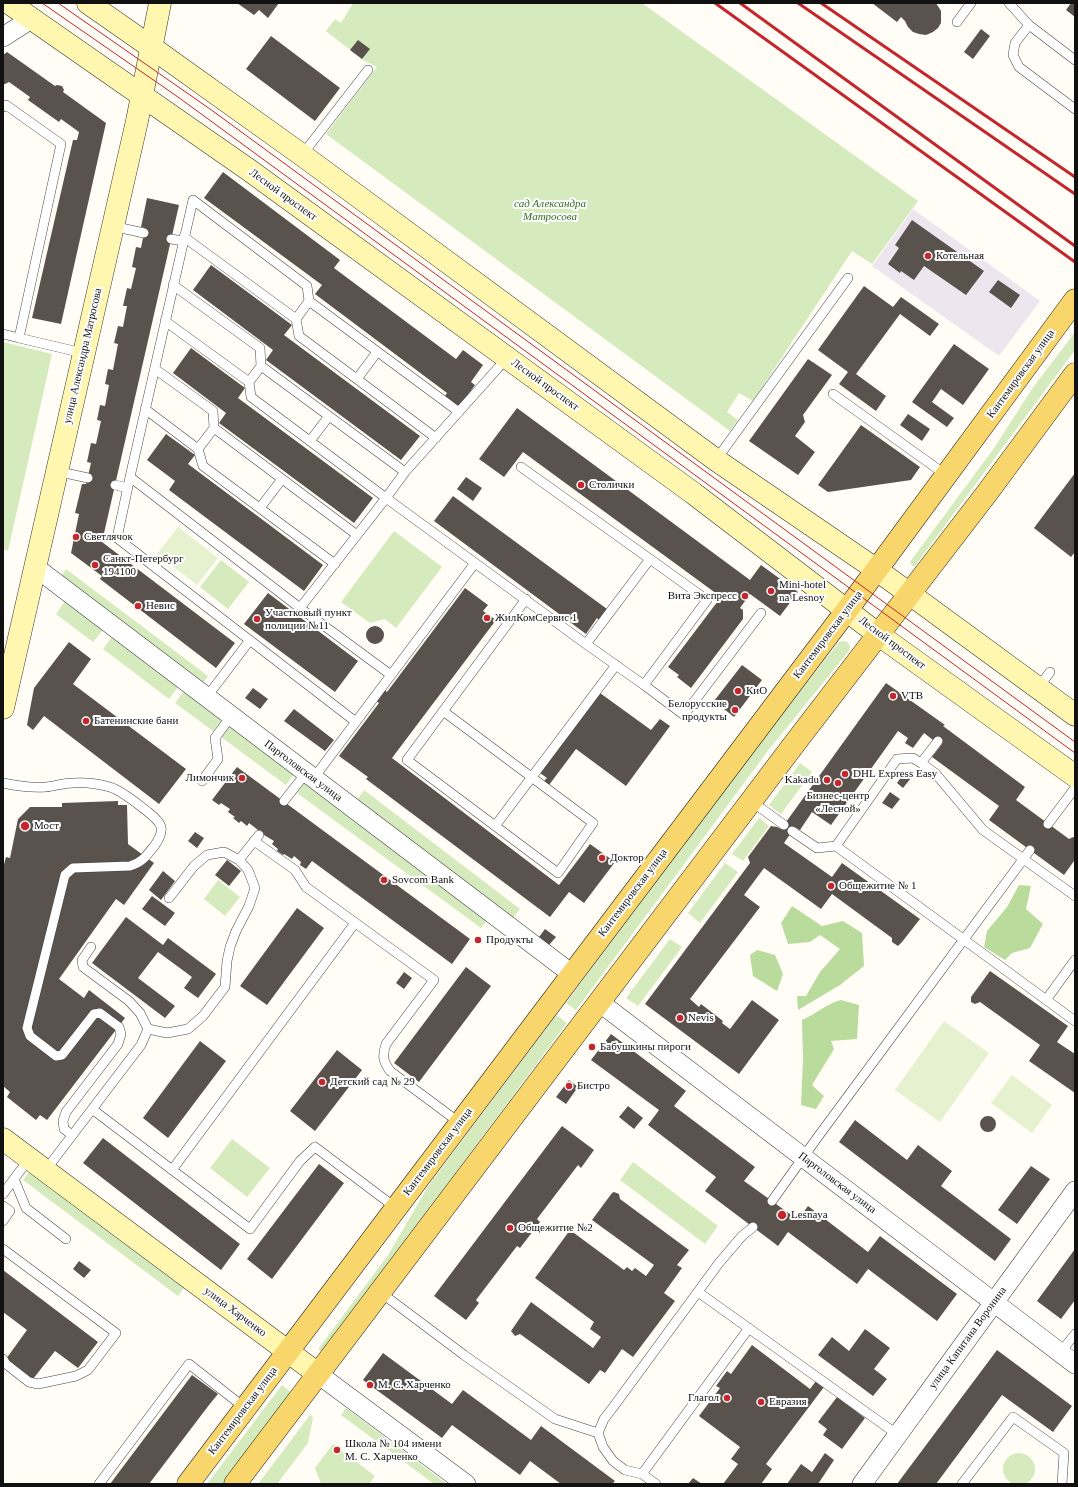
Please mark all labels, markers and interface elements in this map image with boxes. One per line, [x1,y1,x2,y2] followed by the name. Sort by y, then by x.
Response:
[247,166,319,224] street label: Лесной проспект
[514,197,586,223] park label: cад Александра Матросова
[936,249,984,263] place label: Котельная
[923,251,933,261] marker: Котельная
[61,287,105,425] street label: улица Александра Матросова
[984,327,1058,421] street label: Кантемировская улица
[509,356,581,414] street label: Лесной проспект
[589,478,634,492] place label: Столички
[576,480,586,490] marker: Столички
[84,530,133,544] place label: Светлячок
[71,532,81,542] marker: Светлячок
[103,552,183,578] place label: Санкт-Петербург 194100
[90,560,100,570] marker: Санкт-Петербург 194100
[779,578,826,604] place label: Mini-hotel na Lesnoy
[766,586,776,596] marker: Mini-hotel na Lesnoy
[791,588,865,682] street label: Кантемировская улица
[668,589,737,603] place label: Вита Экспресс
[740,591,750,601] marker: Вита Экспресс
[146,599,175,613] place label: Невис
[133,601,143,611] marker: Невис
[265,606,352,632] place label: Участковый пункт полиции №11
[495,611,577,625] place label: ЖилКомСервис 1
[482,613,492,623] marker: ЖилКомСервис 1
[252,614,262,624] marker: Участковый пункт полиции №11
[856,614,928,672] street label: Лесной проспект
[746,684,767,698] place label: КиО
[733,686,743,696] marker: КиО
[901,689,923,703] place label: VTB
[888,691,898,701] marker: VTB
[668,697,727,723] place label: Белорусские продукты
[730,705,740,715] marker: Белорусские продукты
[94,714,178,728] place label: Батенинские бани
[81,716,91,726] marker: Батенинские бани
[262,737,344,805] street label: Парголовская улица
[853,767,937,781] place label: DHL Express Easy
[840,769,850,779] marker: DHL Express Easy
[186,771,234,785] place label: Лимончик
[237,773,247,783] marker: Лимончик
[785,773,819,787] place label: Kakadu
[822,775,832,785] marker: Kakadu
[833,778,843,788] marker: Бизнес-центр «Лесной»
[806,789,870,815] place label: Бизнес-центр «Лесной»
[34,819,59,833] place label: Мост
[19,820,31,832] marker: Мост
[596,846,670,940] street label: Кантемировская улица
[610,851,644,865] place label: Доктор
[597,853,607,863] marker: Доктор
[392,873,454,887] place label: Sovcom Bank
[379,875,389,885] marker: Sovcom Bank
[839,879,916,893] place label: Общежитие № 1
[826,881,836,891] marker: Общежитие № 1
[486,933,533,947] place label: Продукты
[473,935,483,945] marker: Продукты
[688,1011,714,1025] place label: Nevis
[675,1013,685,1023] marker: Nevis
[600,1040,691,1054] place label: Бабушкины пироги
[587,1042,597,1052] marker: Бабушкины пироги
[330,1075,415,1089] place label: Детский сад № 29
[317,1077,327,1087] marker: Детский сад № 29
[577,1079,610,1093] place label: Бистро
[564,1081,574,1091] marker: Бистро
[401,1105,475,1199] street label: Кантемировская улица
[796,1149,878,1217] street label: Парголовская улица
[791,1208,828,1222] place label: Lesnaya
[776,1209,788,1221] marker: Lesnaya
[518,1221,593,1235] place label: Общежитие №2
[505,1223,515,1233] marker: Общежитие №2
[201,1284,269,1340] street label: улица Харченко
[926,1284,1010,1392] street label: улица Капитана Воронина
[206,1364,280,1458] street label: Кантемировская улица
[378,1378,451,1392] place label: М. С. Харченко
[365,1380,375,1390] marker: М. С. Харченко
[688,1391,719,1405] place label: Глагол
[722,1393,732,1403] marker: Глагол
[769,1395,807,1409] place label: Евразия
[756,1397,766,1407] marker: Евразия
[345,1437,441,1463] place label: Школа № 104 имени М. С. Харченко
[332,1445,342,1455] marker: Школа № 104 имени М. С. Харченко

